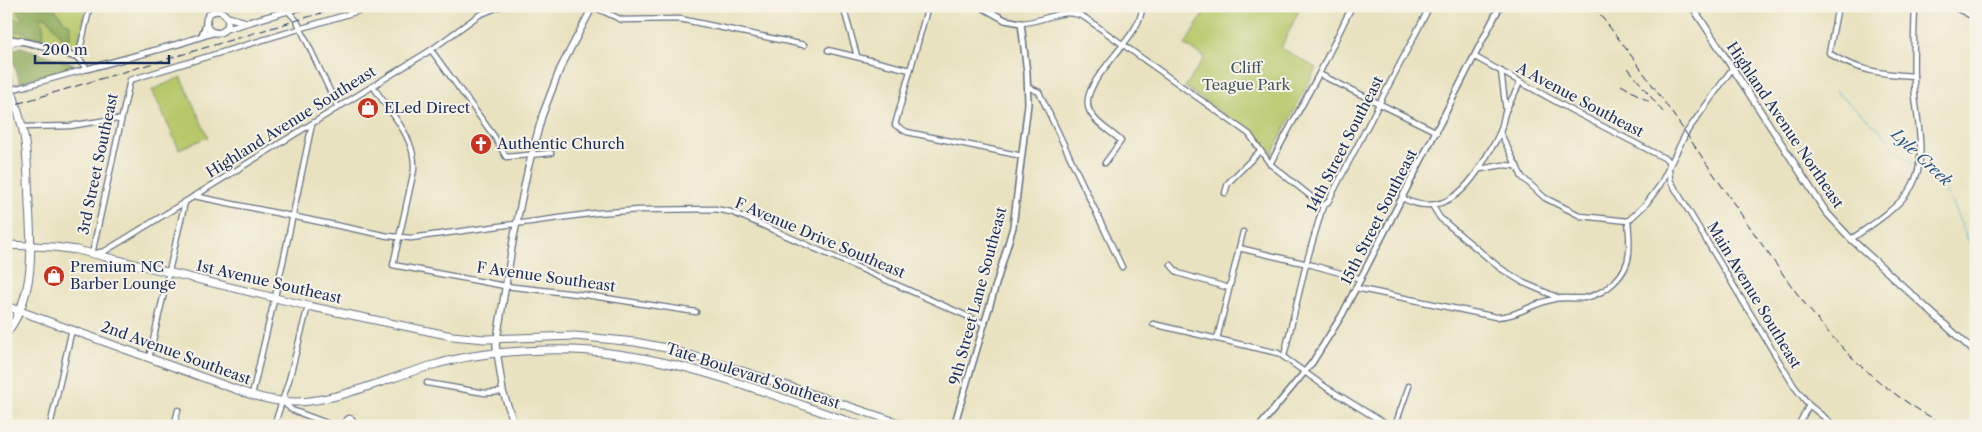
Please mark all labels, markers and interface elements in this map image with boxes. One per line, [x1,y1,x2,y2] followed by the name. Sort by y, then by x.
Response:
[35,32,169,64] scale bar
[1723,38,1849,212] street label: Highland Avenue Northeast
[42,40,88,59] text: 200 m
[1202,58,1291,94] park label: Cliff Teague Park
[1512,58,1648,141] street label: A Avenue Southeast
[202,61,380,182] street label: Highland Avenue Southeast
[1302,72,1387,215] street label: 14th Street Southeast
[73,91,122,236] street label: 3rd Street Southeast
[356,96,380,120] shop icon: ELed Direct
[384,98,471,117] place label: ELed Direct
[1886,123,1957,191] water label: Lyle Creek
[469,132,493,156] church icon: Authentic Church
[496,134,626,153] place label: Authentic Church
[1336,145,1421,288] street label: 15th Street Southeast
[732,193,909,282] street label: F Avenue Drive Southeast
[945,204,1011,387] street label: 9th Street Lane Southeast
[1703,218,1806,372] street label: Main Avenue Southeast
[194,256,344,308] street label: 1st Avenue Southeast
[70,257,176,293] place label: Premium NC Barber Lounge
[475,257,617,296] street label: F Avenue Southeast
[42,264,66,288] shop icon: Premium NC Barber Lounge
[99,317,254,389] street label: 2nd Avenue Southeast
[664,338,843,413] street label: Tate Boulevard Southeast

